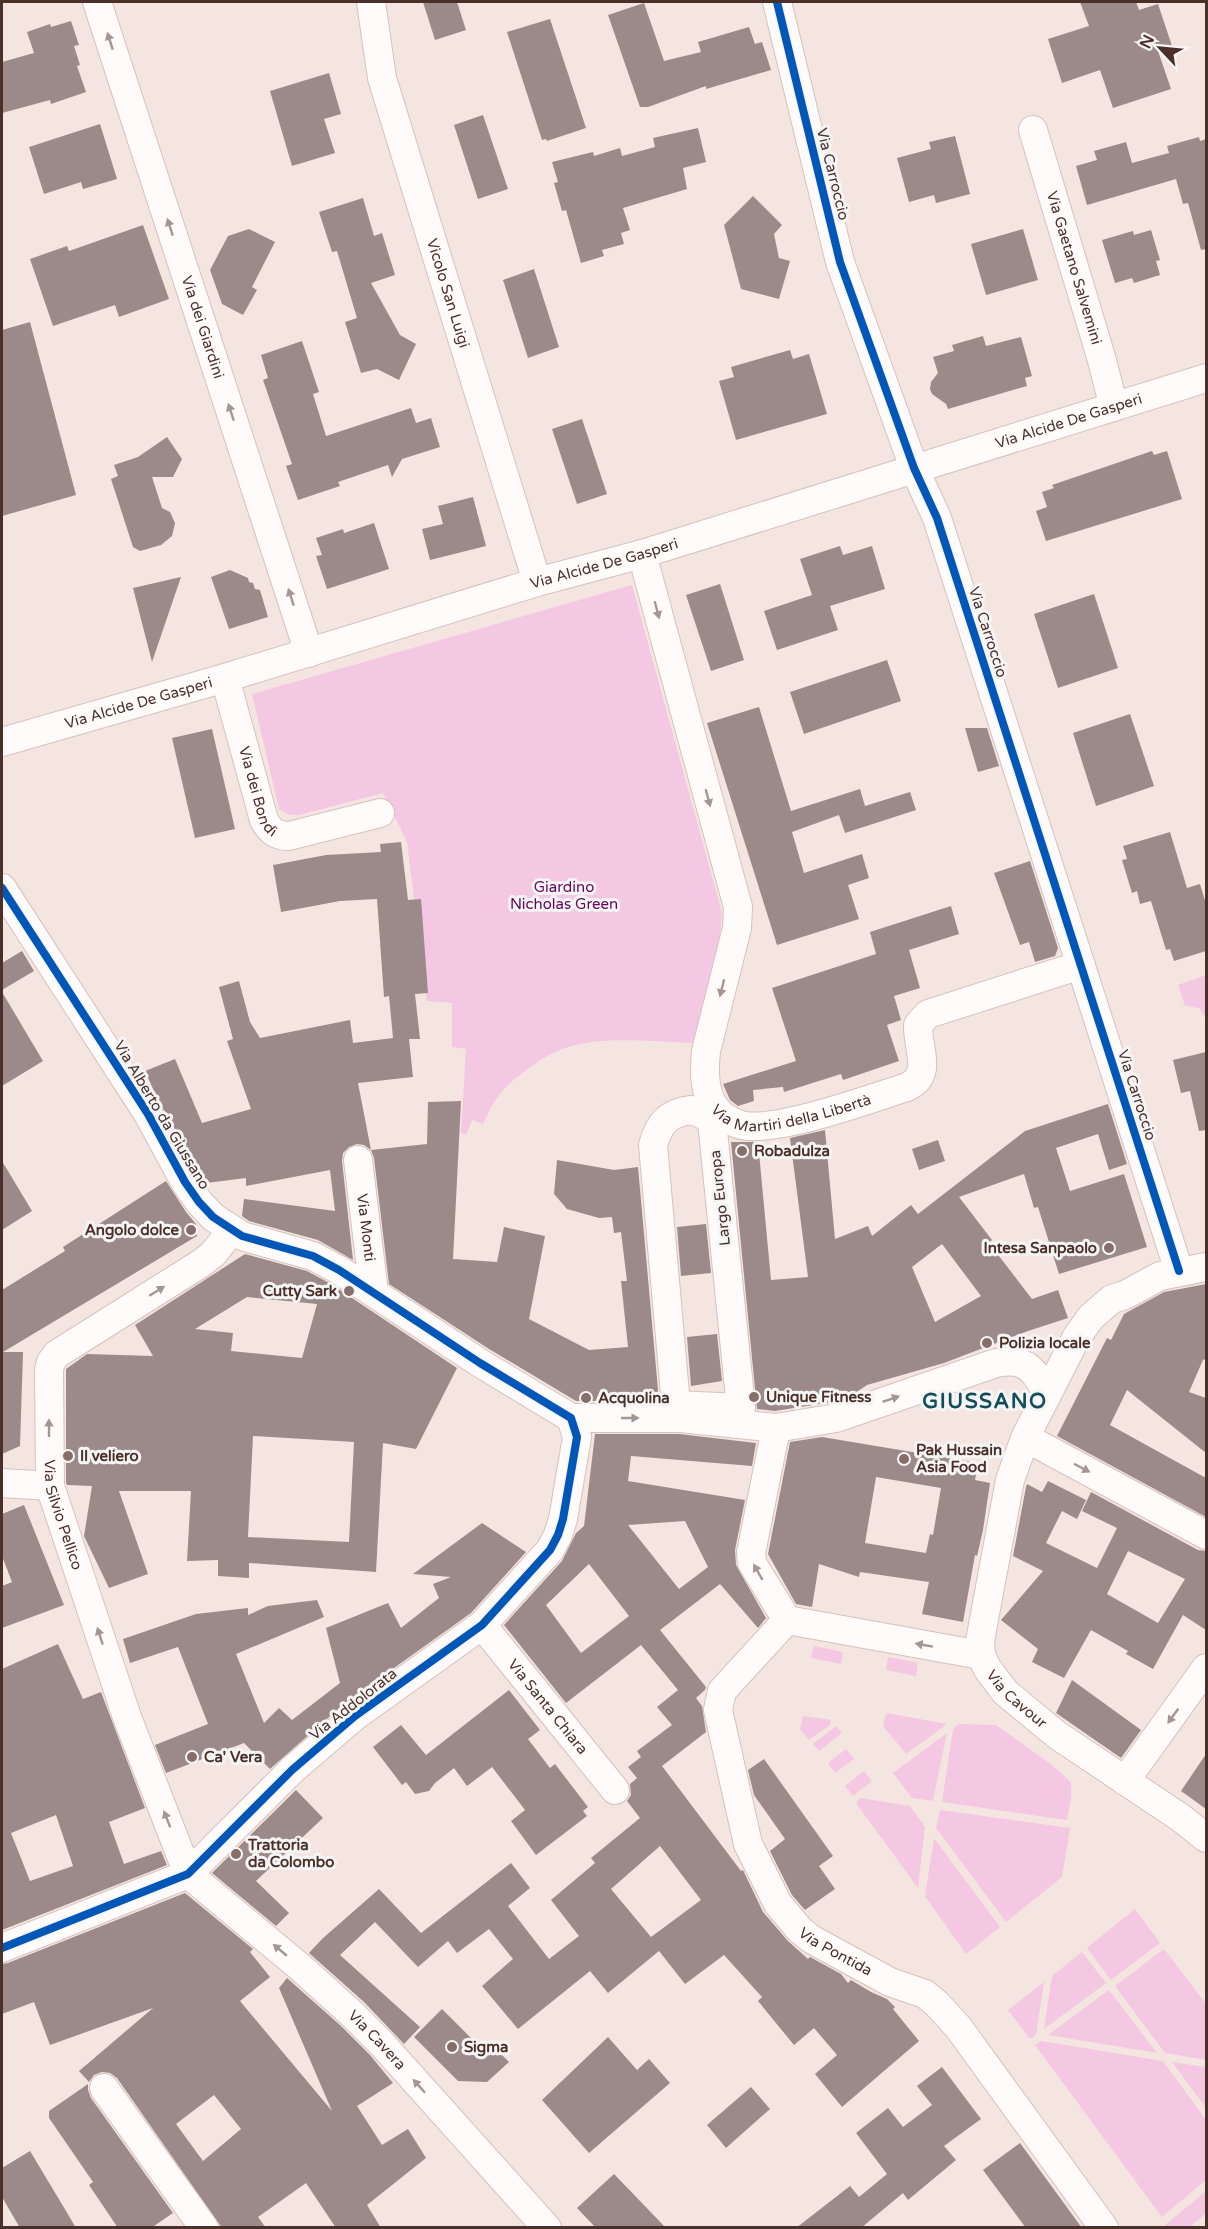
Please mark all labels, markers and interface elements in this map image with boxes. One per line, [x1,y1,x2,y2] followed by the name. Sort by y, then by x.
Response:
[1130,18,1190,78] north arrow
[105,32,114,50] one-way arrow
[1136,32,1159,52] text: N
[813,126,853,222] street label: Via Carroccio
[1043,189,1106,347] street label: Via Gaetano Salvemini
[165,218,174,236] one-way arrow
[423,236,473,350] street label: Vicolo San Luigi
[178,273,228,381] street label: Via dei Giardini
[993,390,1144,452] street label: Via Alcide De Gasperi
[225,403,235,421] one-way arrow
[528,534,680,593] street label: Via Alcide De Gasperi
[965,584,1011,680] street label: Via Carroccio
[286,588,295,606] one-way arrow
[653,601,662,619] one-way arrow
[63,673,214,733] street label: Via Alcide De Gasperi
[235,744,280,841] street label: Via dei Bondi
[704,789,714,808] one-way arrow
[510,878,618,913] park label: Giardino Nicholas Green
[717,979,726,997] one-way arrow
[110,1037,214,1193] street label: Via Alberto da Giussano
[1114,1047,1160,1143] street label: Via Carroccio
[711,1088,877,1108] street label: Via Martiri della Libertà
[707,1090,873,1136] text: Via Martiri della Libertà
[754,1142,830,1160] place label: Robadulza
[735,1144,749,1158] marker: Robadulza
[706,1149,734,1247] street label: Largo Europa
[353,1193,379,1262] street label: Via Monti
[85,1221,180,1240] place label: Angolo dolce
[184,1223,198,1237] marker: Angolo dolce
[984,1239,1097,1258] place label: Intesa Sanpaolo
[1102,1241,1116,1255] marker: Intesa Sanpaolo
[263,1282,337,1301] place label: Cutty Sark
[342,1284,356,1298] marker: Cutty Sark
[149,1286,165,1297] one-way arrow
[999,1334,1091,1352] place label: Polizia locale
[980,1336,994,1350] marker: Polizia locale
[766,1388,871,1407] place label: Unique Fitness
[598,1389,670,1408] place label: Acquolina
[922,1389,1048,1414] district label: GIUSSANO
[747,1390,761,1404] marker: Unique Fitness
[579,1391,593,1405] marker: Acquolina
[882,1393,900,1403] one-way arrow
[620,1413,639,1423] one-way arrow
[45,1419,54,1438] one-way arrow
[916,1441,1002,1476] place label: Pak Hussain Asia Food
[80,1447,139,1465] place label: Il veliero
[61,1449,75,1463] marker: Il veliero
[897,1452,911,1466] marker: Pak Hussain Asia Food
[41,1459,86,1572] street label: Via Silvio Pellico
[1074,1463,1091,1473] one-way arrow
[752,1564,763,1580] one-way arrow
[95,1627,104,1645] one-way arrow
[914,1640,933,1649] one-way arrow
[504,1656,592,1758] street label: Via Santa Chiara
[306,1664,400,1744] street label: Via Addolorata
[983,1666,1051,1732] street label: Via Cavour
[1167,1708,1179,1723] one-way arrow
[204,1748,262,1766] place label: Ca' Vera
[185,1750,199,1764] marker: Ca' Vera
[161,1810,171,1828] one-way arrow
[247,1836,334,1871] place label: Trattoria da Colombo
[229,1847,243,1861] marker: Trattoria da Colombo
[795,1924,875,1980] street label: Via Pontida
[272,1944,288,1957] one-way arrow
[344,2006,410,2073] street label: Via Cavera
[464,2038,509,2057] place label: Sigma
[445,2040,459,2054] marker: Sigma
[413,2078,426,2094] one-way arrow

